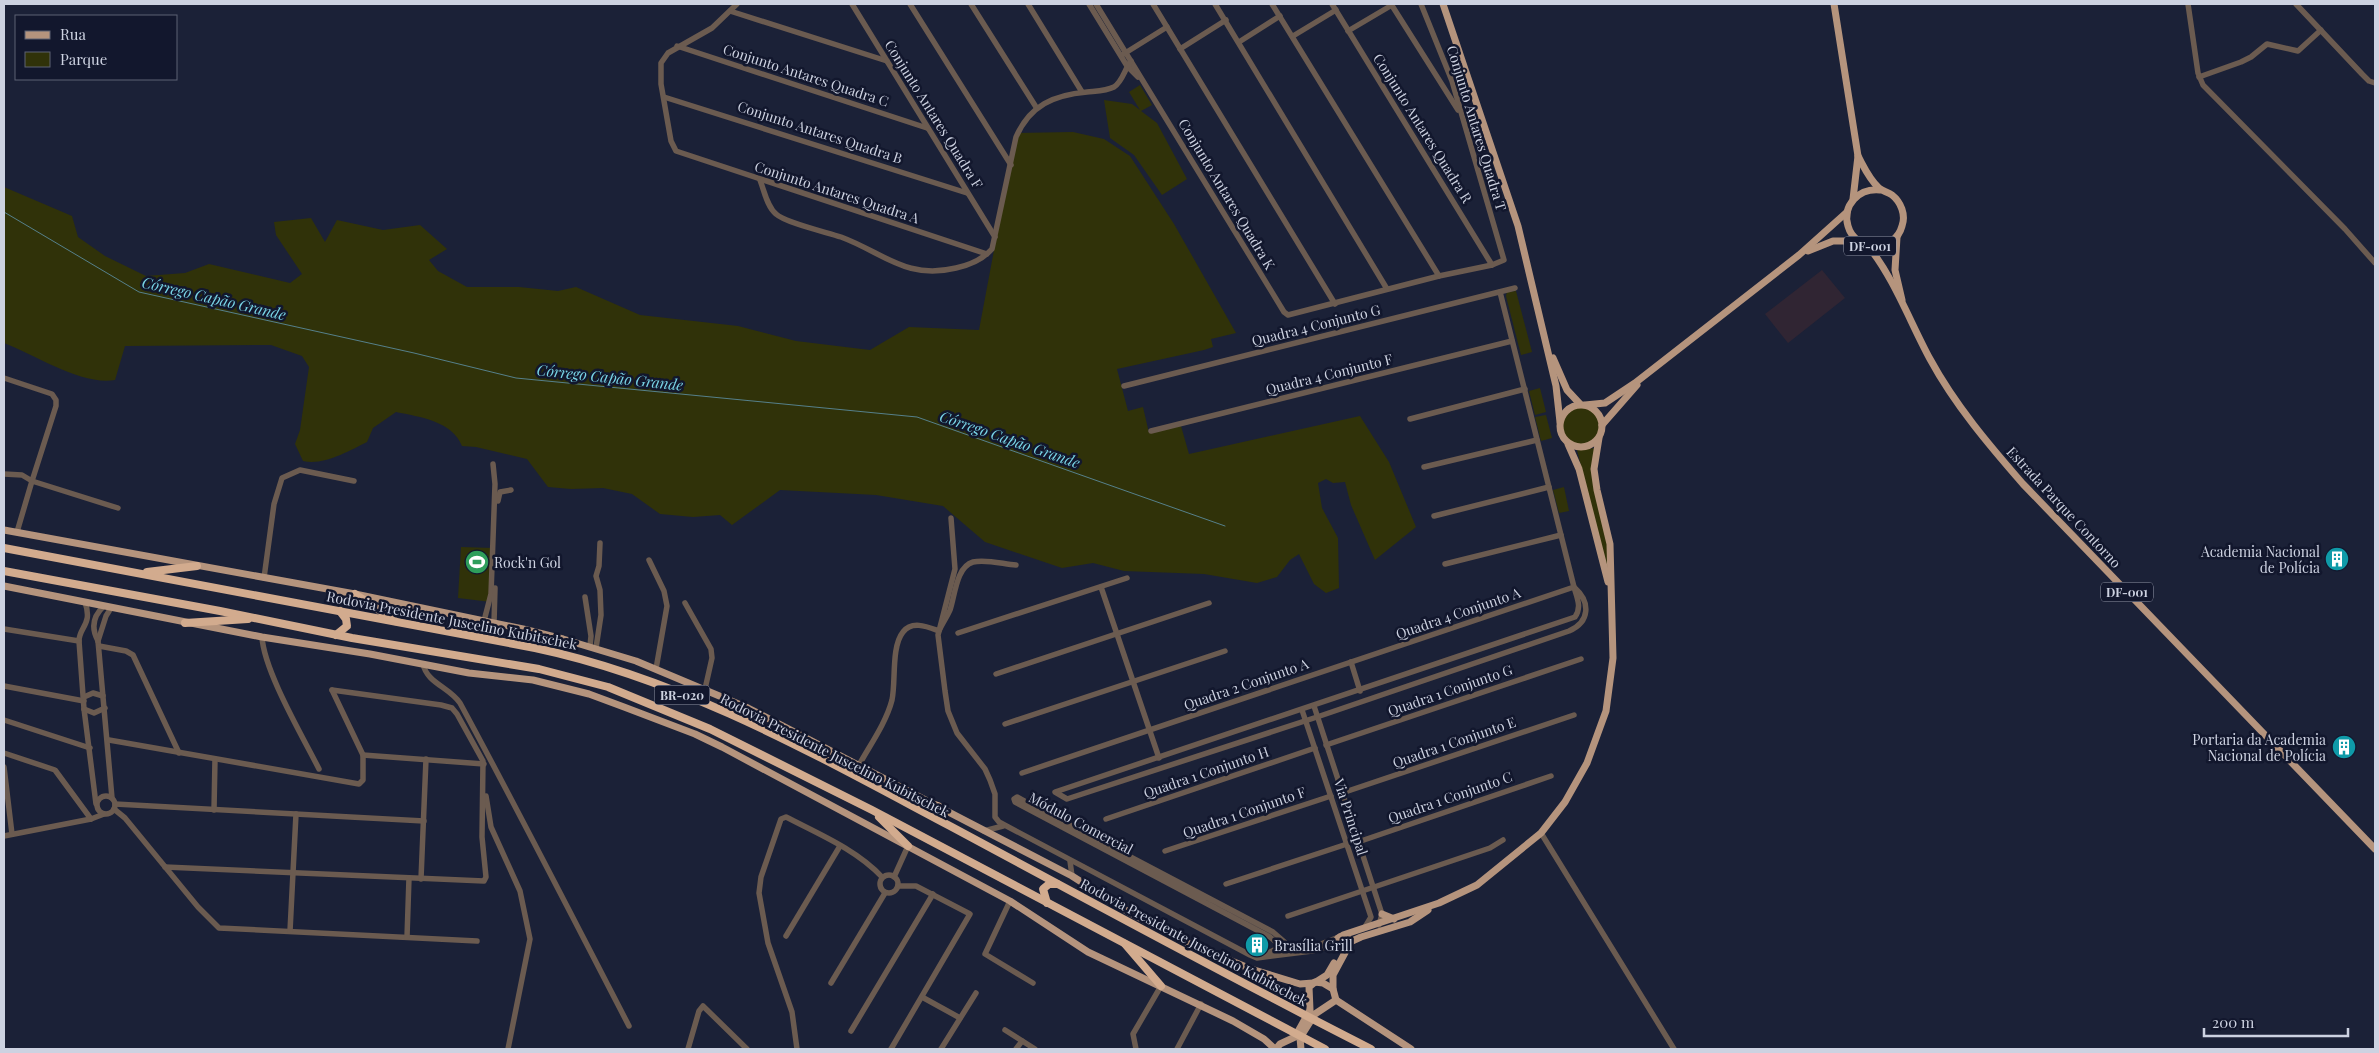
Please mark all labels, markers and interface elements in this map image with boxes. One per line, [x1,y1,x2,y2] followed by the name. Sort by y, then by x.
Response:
[15,15,178,80] legend
[60,24,86,44] text: Rua
[880,36,988,192] street label: Conjunto Antares Quadra F
[721,39,891,111] street label: Conjunto Antares Quadra C
[1443,43,1511,213] street label: Conjunto Antares Quadra T
[60,49,107,69] text: Parque
[1369,50,1477,207] street label: Conjunto Antares Quadra R
[735,96,905,168] street label: Conjunto Antares Quadra B
[1174,115,1280,274] street label: Conjunto Antares Quadra K
[752,156,922,228] street label: Conjunto Antares Quadra A
[1844,237,1896,256] road number: DF-001
[140,272,288,324] water label: Córrego Capão Grande
[1250,300,1383,350] street label: Quadra 4 Conjunto G
[1264,349,1394,399] street label: Quadra 4 Conjunto F
[536,359,685,395] water label: Córrego Capão Grande
[937,406,1083,473] water label: Córrego Capão Grande
[2003,442,2126,572] street label: Estrada Parque Contorno
[2200,542,2320,577] place label: Academia Nacional de Polícia
[2324,546,2350,572] building icon: Academia Nacional de Polícia
[464,549,490,575] sports icon: Rock'n Gol
[494,553,561,572] place label: Rock'n Gol
[2101,582,2153,602] road number: DF-001
[1393,583,1523,643] street label: Quadra 4 Conjunto A
[325,586,579,654] street label: Rodovia Presidente Juscelino Kubitschek
[1181,654,1311,714] street label: Quadra 2 Conjunto A
[1385,660,1515,720] street label: Quadra 1 Conjunto G
[654,686,710,704] road number: BR-020
[717,689,953,821] street label: Rodovia Presidente Juscelino Kubitschek
[1390,712,1518,772] street label: Quadra 1 Conjunto E
[2192,730,2326,765] place label: Portaria da Academia Nacional de Polícia
[2331,734,2357,760] building icon: Portaria da Academia Nacional de Polícia
[1141,741,1272,802] street label: Quadra 1 Conjunto H
[1385,767,1515,827] street label: Quadra 1 Conjunto C
[1329,775,1372,858] street label: Via Principal
[1180,782,1308,842] street label: Quadra 1 Conjunto F
[1026,787,1136,859] street label: Módulo Comercial
[1077,874,1311,1010] street label: Rodovia Presidente Juscelino Kubitschek
[1244,932,1270,958] building icon: Brasília Grill
[1274,936,1353,955] place label: Brasília Grill
[2204,1006,2348,1038] scale bar
[2212,1012,2255,1032] text: 200 m

